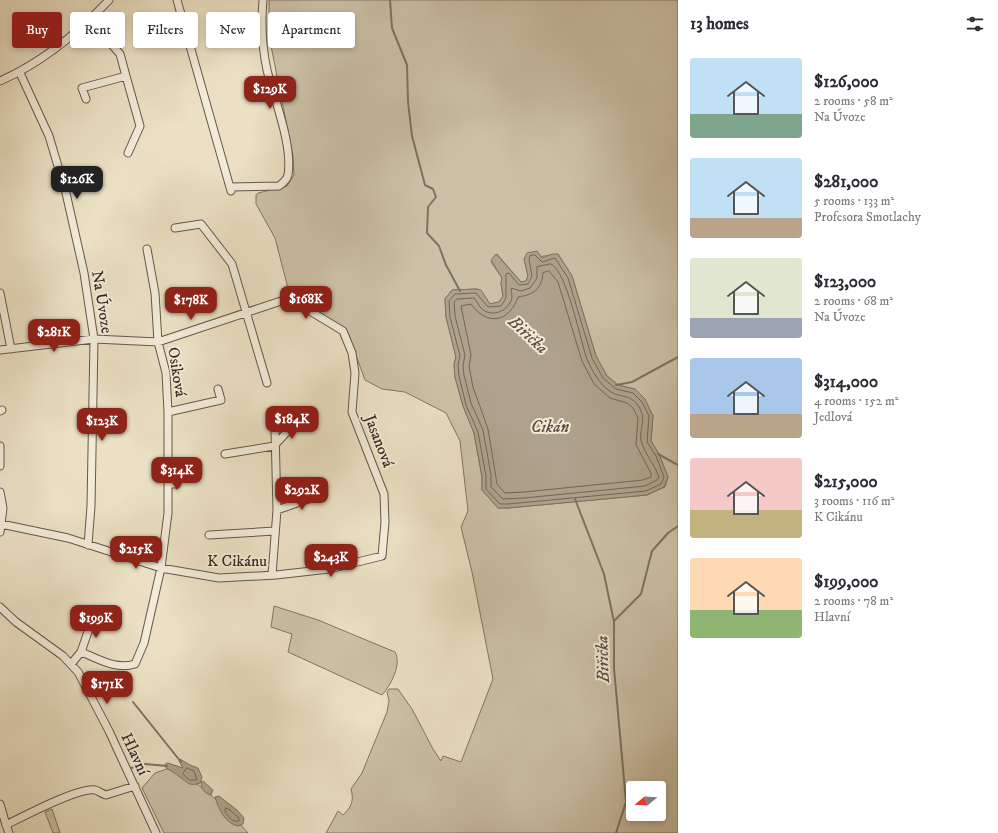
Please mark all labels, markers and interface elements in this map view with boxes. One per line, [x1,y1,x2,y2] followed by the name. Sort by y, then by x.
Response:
[12,12,62,48] chip: Buy
[70,12,125,48] chip: Rent
[133,12,198,48] chip: Filters
[206,12,260,48] chip: New
[268,12,355,48] chip: Apartment
[690,13,749,35] text: 13 homes
[964,13,986,35] icon: filters
[814,71,879,93] text: $126,000
[722,74,770,122] icon: home
[242,76,298,110] pin: $129K
[253,81,287,97] text: $129K
[814,93,893,109] text: 2 rooms · 58 m²
[814,109,866,125] text: Na Úvoze
[49,166,105,200] pin: $126K
[60,171,94,187] text: $126K
[814,171,878,193] text: $281,000
[722,174,770,222] icon: home
[814,193,894,209] text: 5 rooms · 133 m²
[814,209,921,225] text: Profesora Smotlachy
[87,269,117,335] street label: Na Úvoze
[814,271,876,293] text: $123,000
[722,274,770,322] icon: home
[278,286,334,320] pin: $168K
[163,287,219,321] pin: $178K
[289,291,323,307] text: $168K
[174,292,208,308] text: $178K
[814,293,893,309] text: 2 rooms · 68 m²
[814,309,866,325] text: Na Úvoze
[503,310,553,359] water label: Biřička
[26,319,82,353] pin: $281K
[37,324,71,340] text: $281K
[163,346,191,399] street label: Osiková
[814,371,878,393] text: $314,000
[722,374,770,422] icon: home
[814,393,898,409] text: 4 rooms · 152 m²
[264,406,320,440] pin: $184K
[74,408,130,442] pin: $123K
[814,409,852,425] text: Jedlová
[359,410,398,470] street label: Jasanová
[275,411,310,427] text: $184K
[86,413,118,429] text: $123K
[531,416,570,438] water label: Cikán
[149,457,205,491] pin: $314K
[160,462,194,478] text: $314K
[814,471,878,493] text: $215,000
[722,474,770,522] icon: home
[274,477,330,511] pin: $292K
[284,482,320,498] text: $292K
[814,493,895,509] text: 3 rooms · 116 m²
[814,509,863,525] text: K Cikánu
[108,536,164,570] pin: $215K
[119,541,153,557] text: $215K
[303,544,359,578] pin: $243K
[314,549,348,565] text: $243K
[207,551,267,571] street label: K Cikánu
[814,571,878,593] text: $199,000
[722,574,770,622] icon: home
[814,593,893,609] text: 2 rooms · 78 m²
[68,605,124,639] pin: $199K
[814,609,850,625] text: Hlavní
[79,610,113,626] text: $199K
[591,635,615,684] water label: Biřička
[79,671,135,705] pin: $171K
[91,676,123,692] text: $171K
[117,730,154,779] street label: Hlavní
[626,781,666,821] north arrow
[626,781,666,821] map controls

